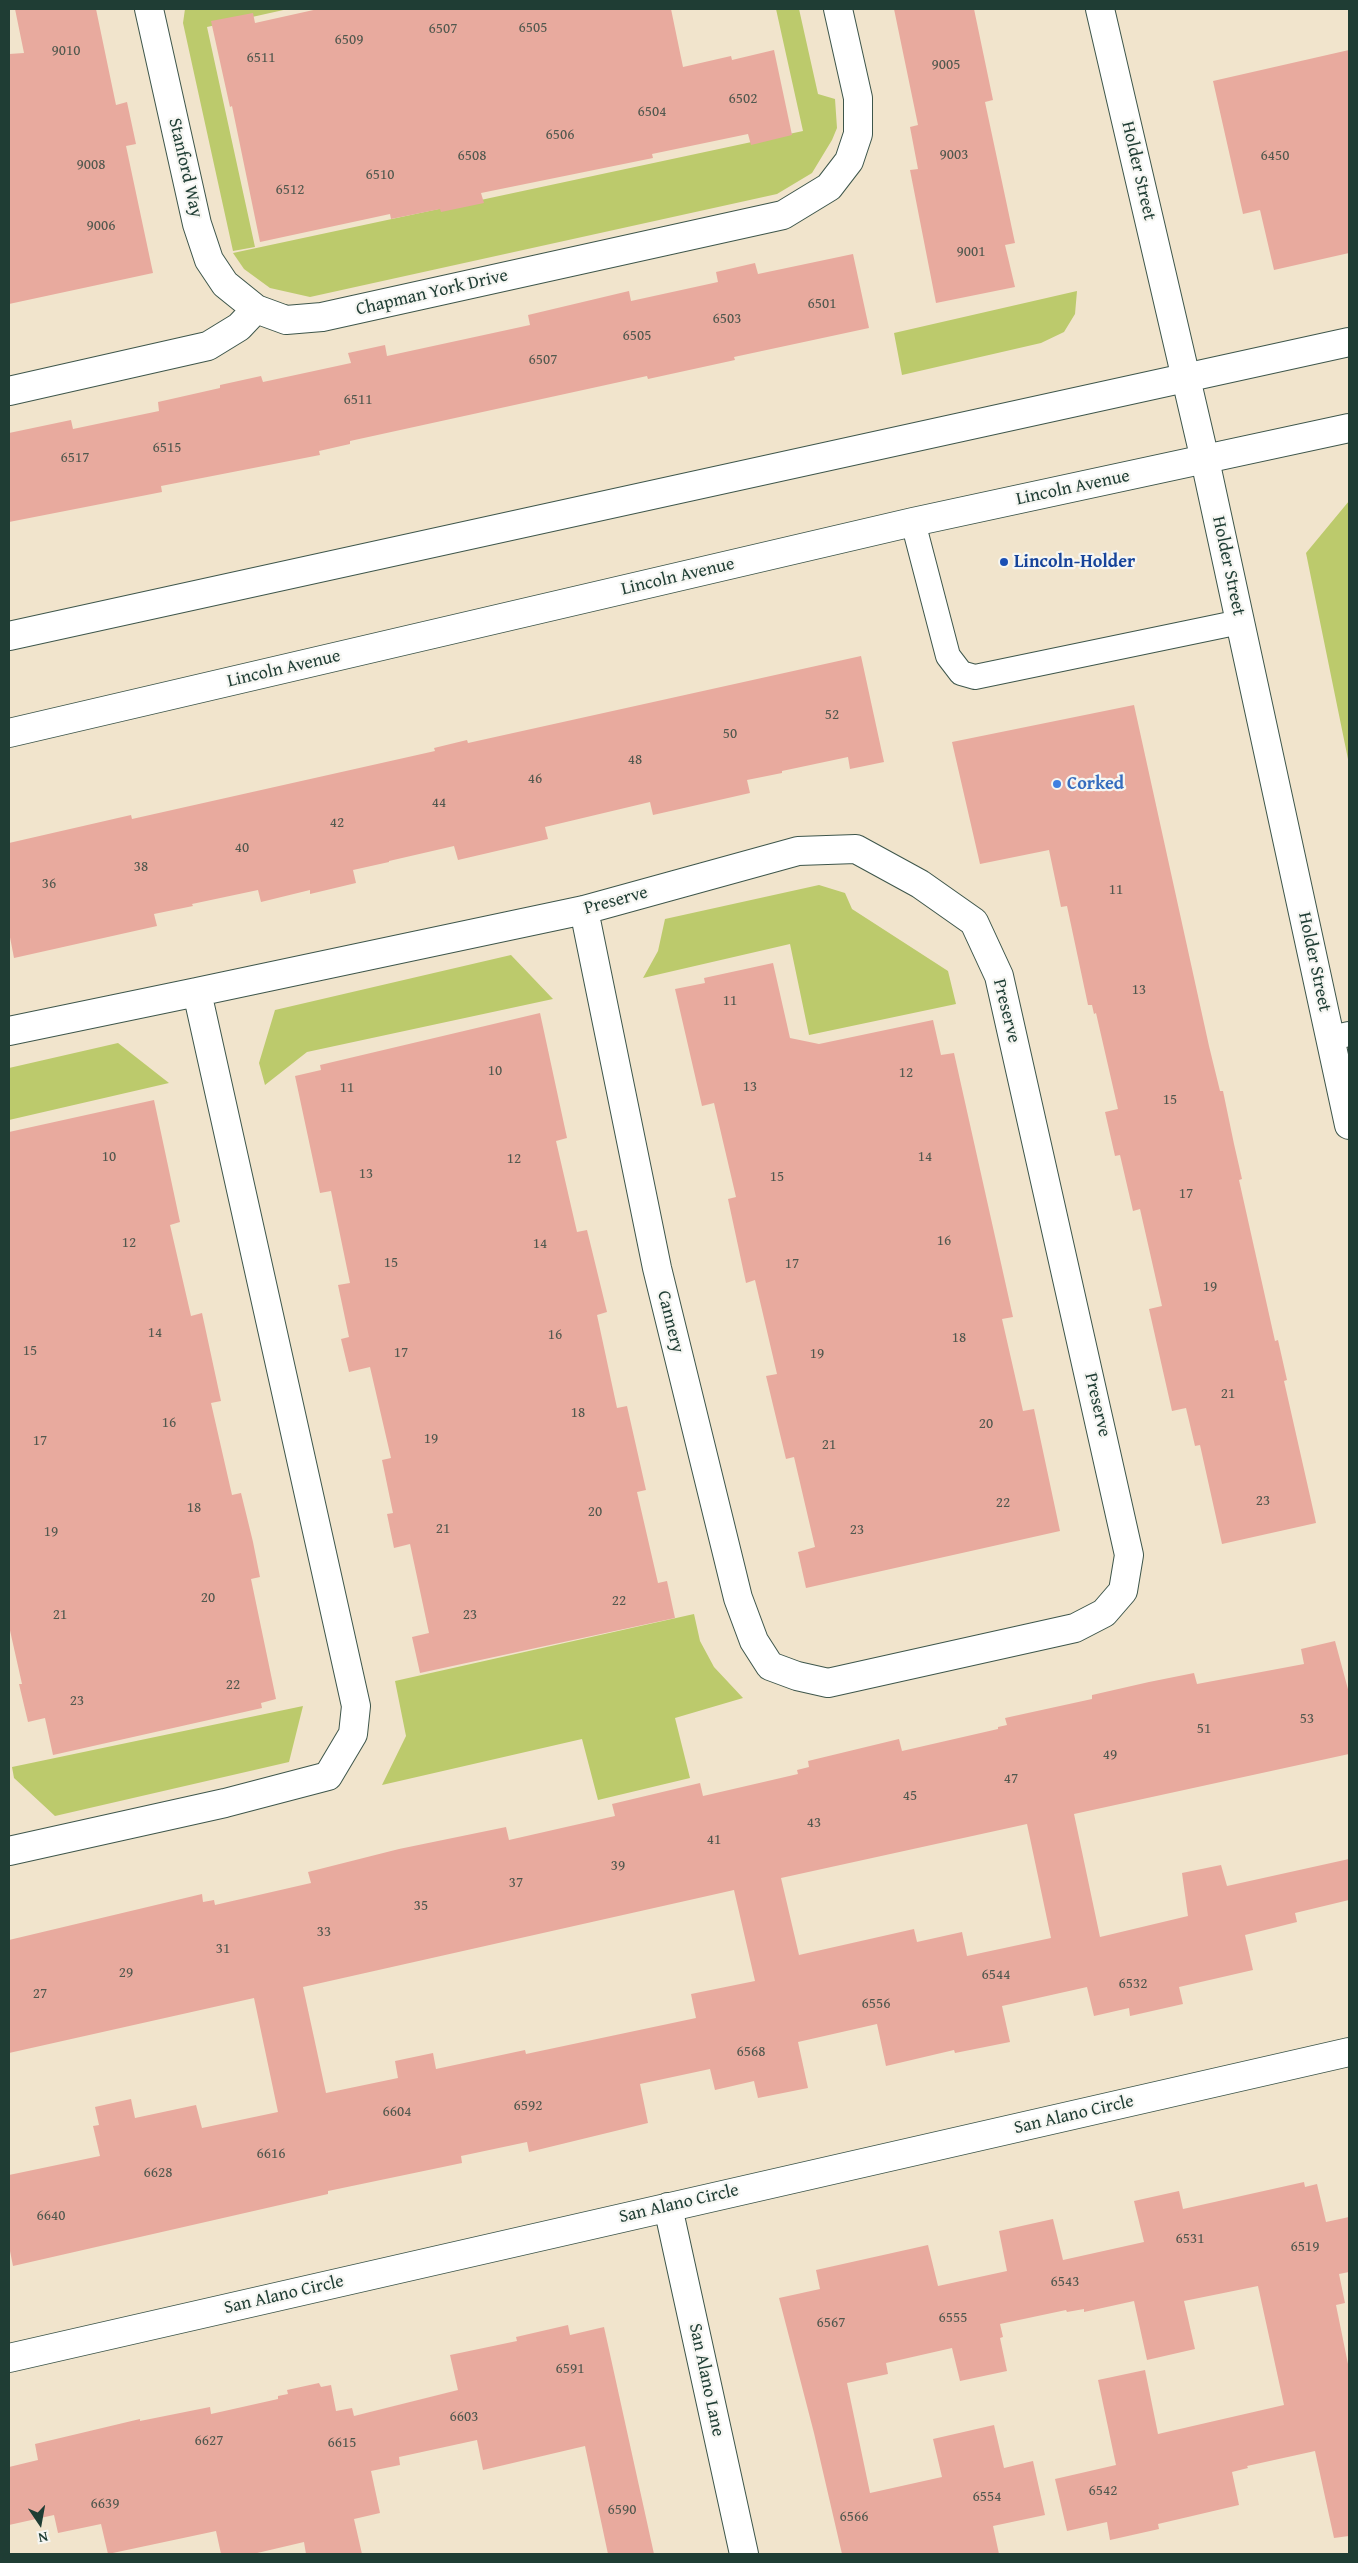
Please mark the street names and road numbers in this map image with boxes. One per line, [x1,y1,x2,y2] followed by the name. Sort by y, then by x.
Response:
[163,116,207,220] street label: Stanford Way
[1116,119,1160,223] street label: Holder Street
[354,265,510,321] street label: Chapman York Drive
[1014,465,1132,511] street label: Lincoln Avenue
[1207,514,1249,618] street label: Holder Street
[619,553,737,601] street label: Lincoln Avenue
[225,645,343,693] street label: Lincoln Avenue
[582,882,650,920] street label: Preserve
[1293,910,1335,1014] street label: Holder Street
[988,977,1024,1045] street label: Preserve
[652,1289,688,1355] street label: Cannery
[1079,1371,1115,1439] street label: Preserve
[1012,2091,1136,2139] street label: San Alano Circle
[617,2180,741,2228] street label: San Alano Circle
[222,2271,346,2319] street label: San Alano Circle
[683,2322,729,2438] street label: San Alano Lane

